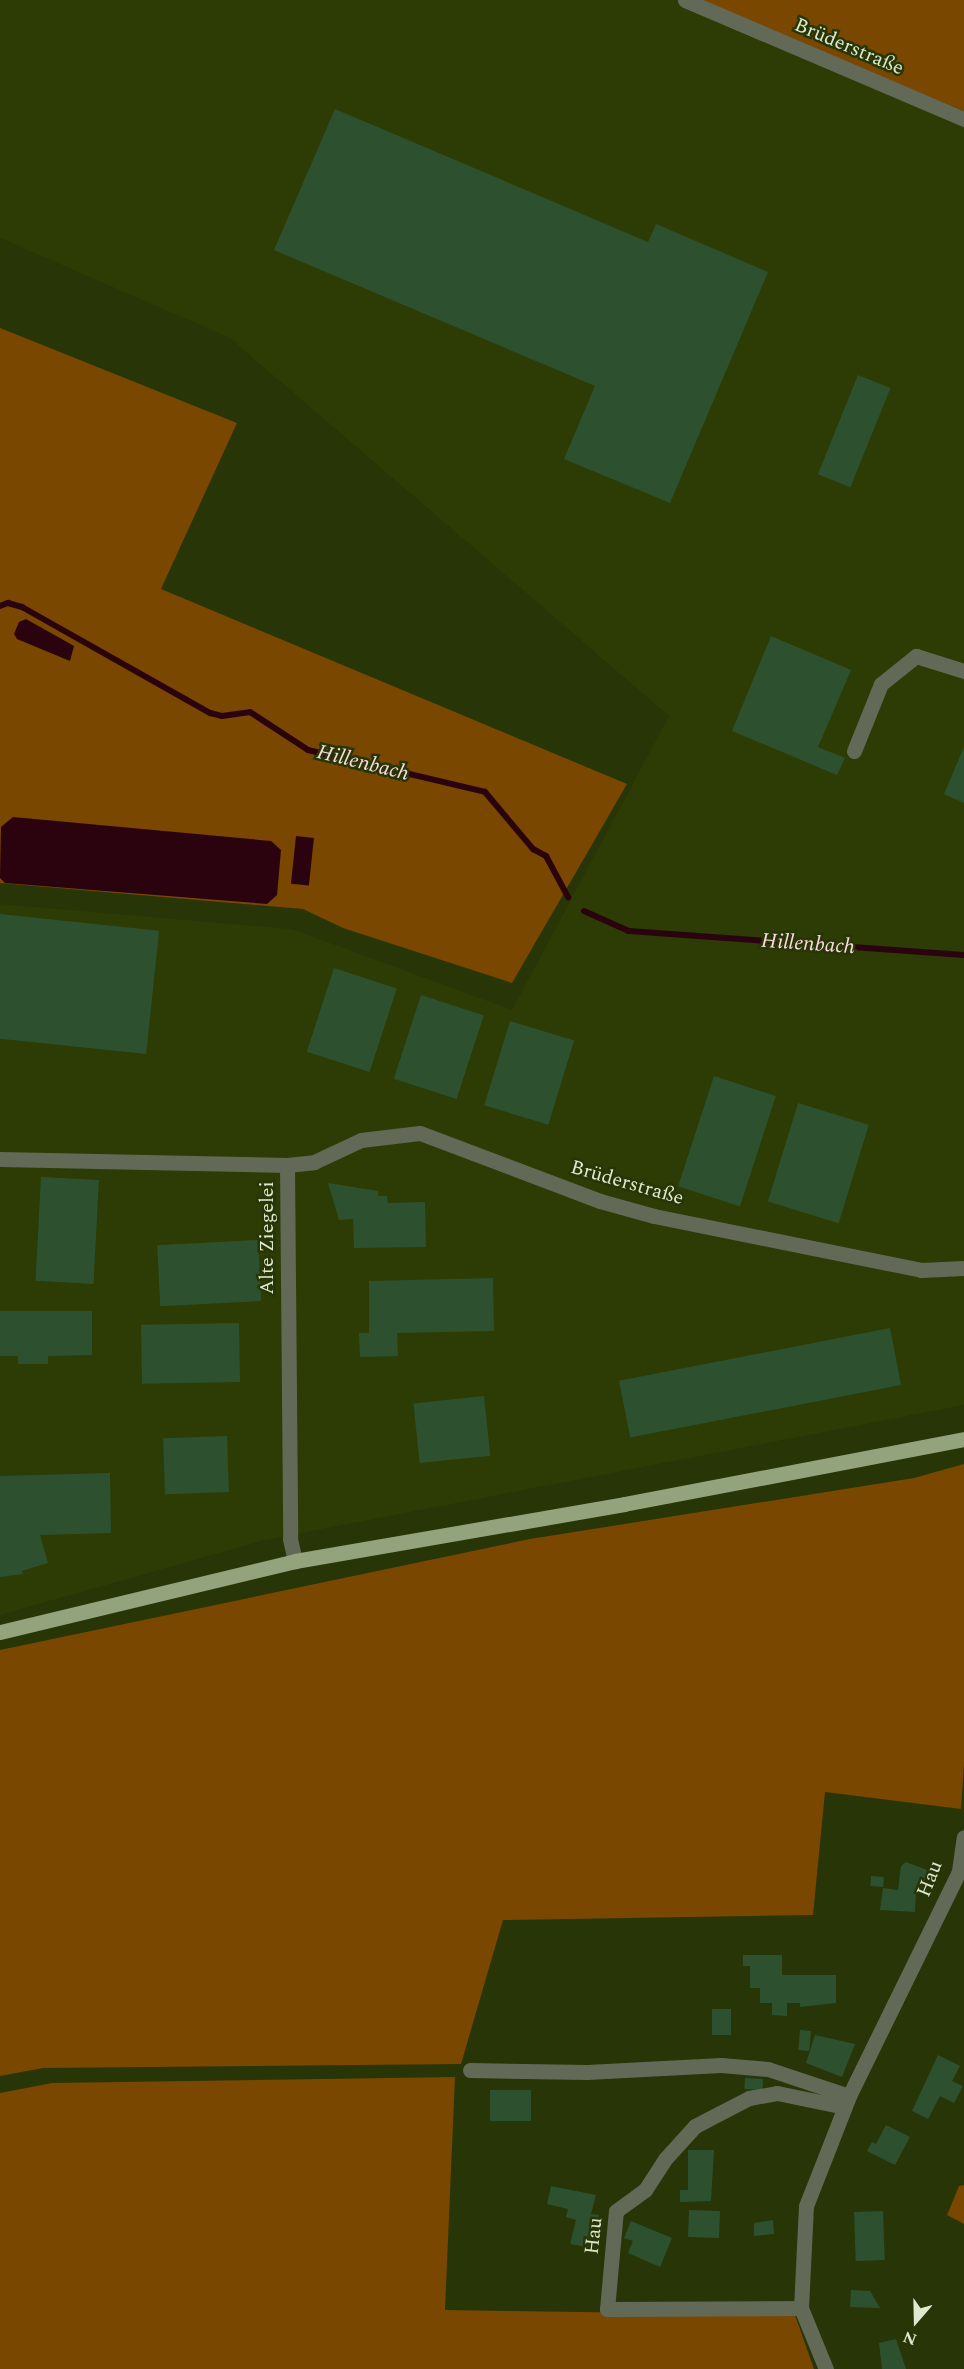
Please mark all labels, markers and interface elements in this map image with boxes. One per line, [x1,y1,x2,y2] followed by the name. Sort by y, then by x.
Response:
[791,13,907,81] street label: Brüderstraße
[314,739,412,787] water label: Hillenbach
[760,928,856,960] water label: Hillenbach
[568,1155,686,1211] street label: Brüderstraße
[255,1181,279,1295] street label: Alte Ziegelei
[912,1857,948,1901] street label: Hau
[580,2216,608,2256] street label: Hau
[886,2291,946,2351] north arrow
[900,2324,920,2351] text: N

